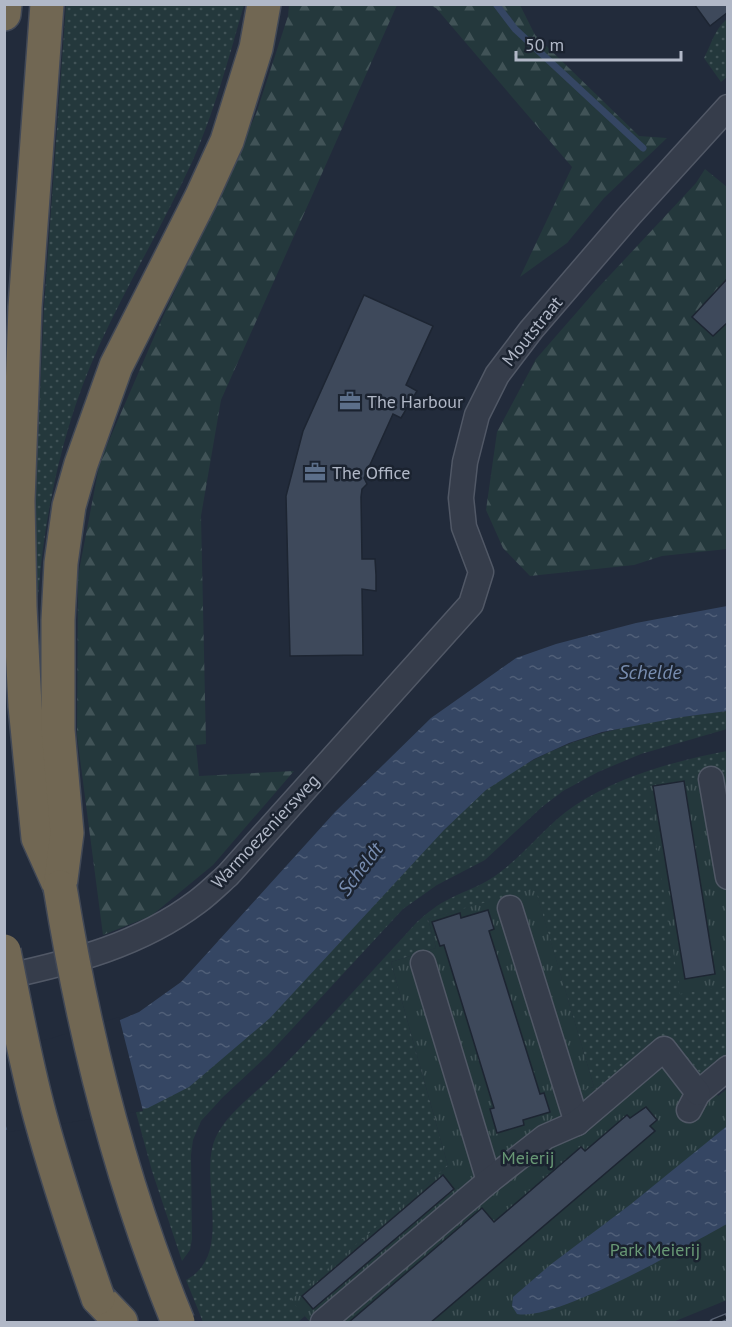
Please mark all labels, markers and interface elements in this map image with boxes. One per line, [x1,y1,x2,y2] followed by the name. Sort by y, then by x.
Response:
[516,24,681,62] scale bar
[525,33,564,56] text: 50 m
[497,291,567,371] street label: Moutstraat
[338,389,362,413] office icon: The Harbour
[367,390,463,413] place label: The Harbour
[303,460,327,484] office icon: The Office
[332,461,410,484] place label: The Office
[618,659,682,685] water label: Schelde
[206,769,324,893] street label: Warmoezeniersweg
[332,836,390,901] water label: Scheldt
[501,1146,555,1169] park label: Meierij
[610,1238,700,1261] park label: Park Meierij

